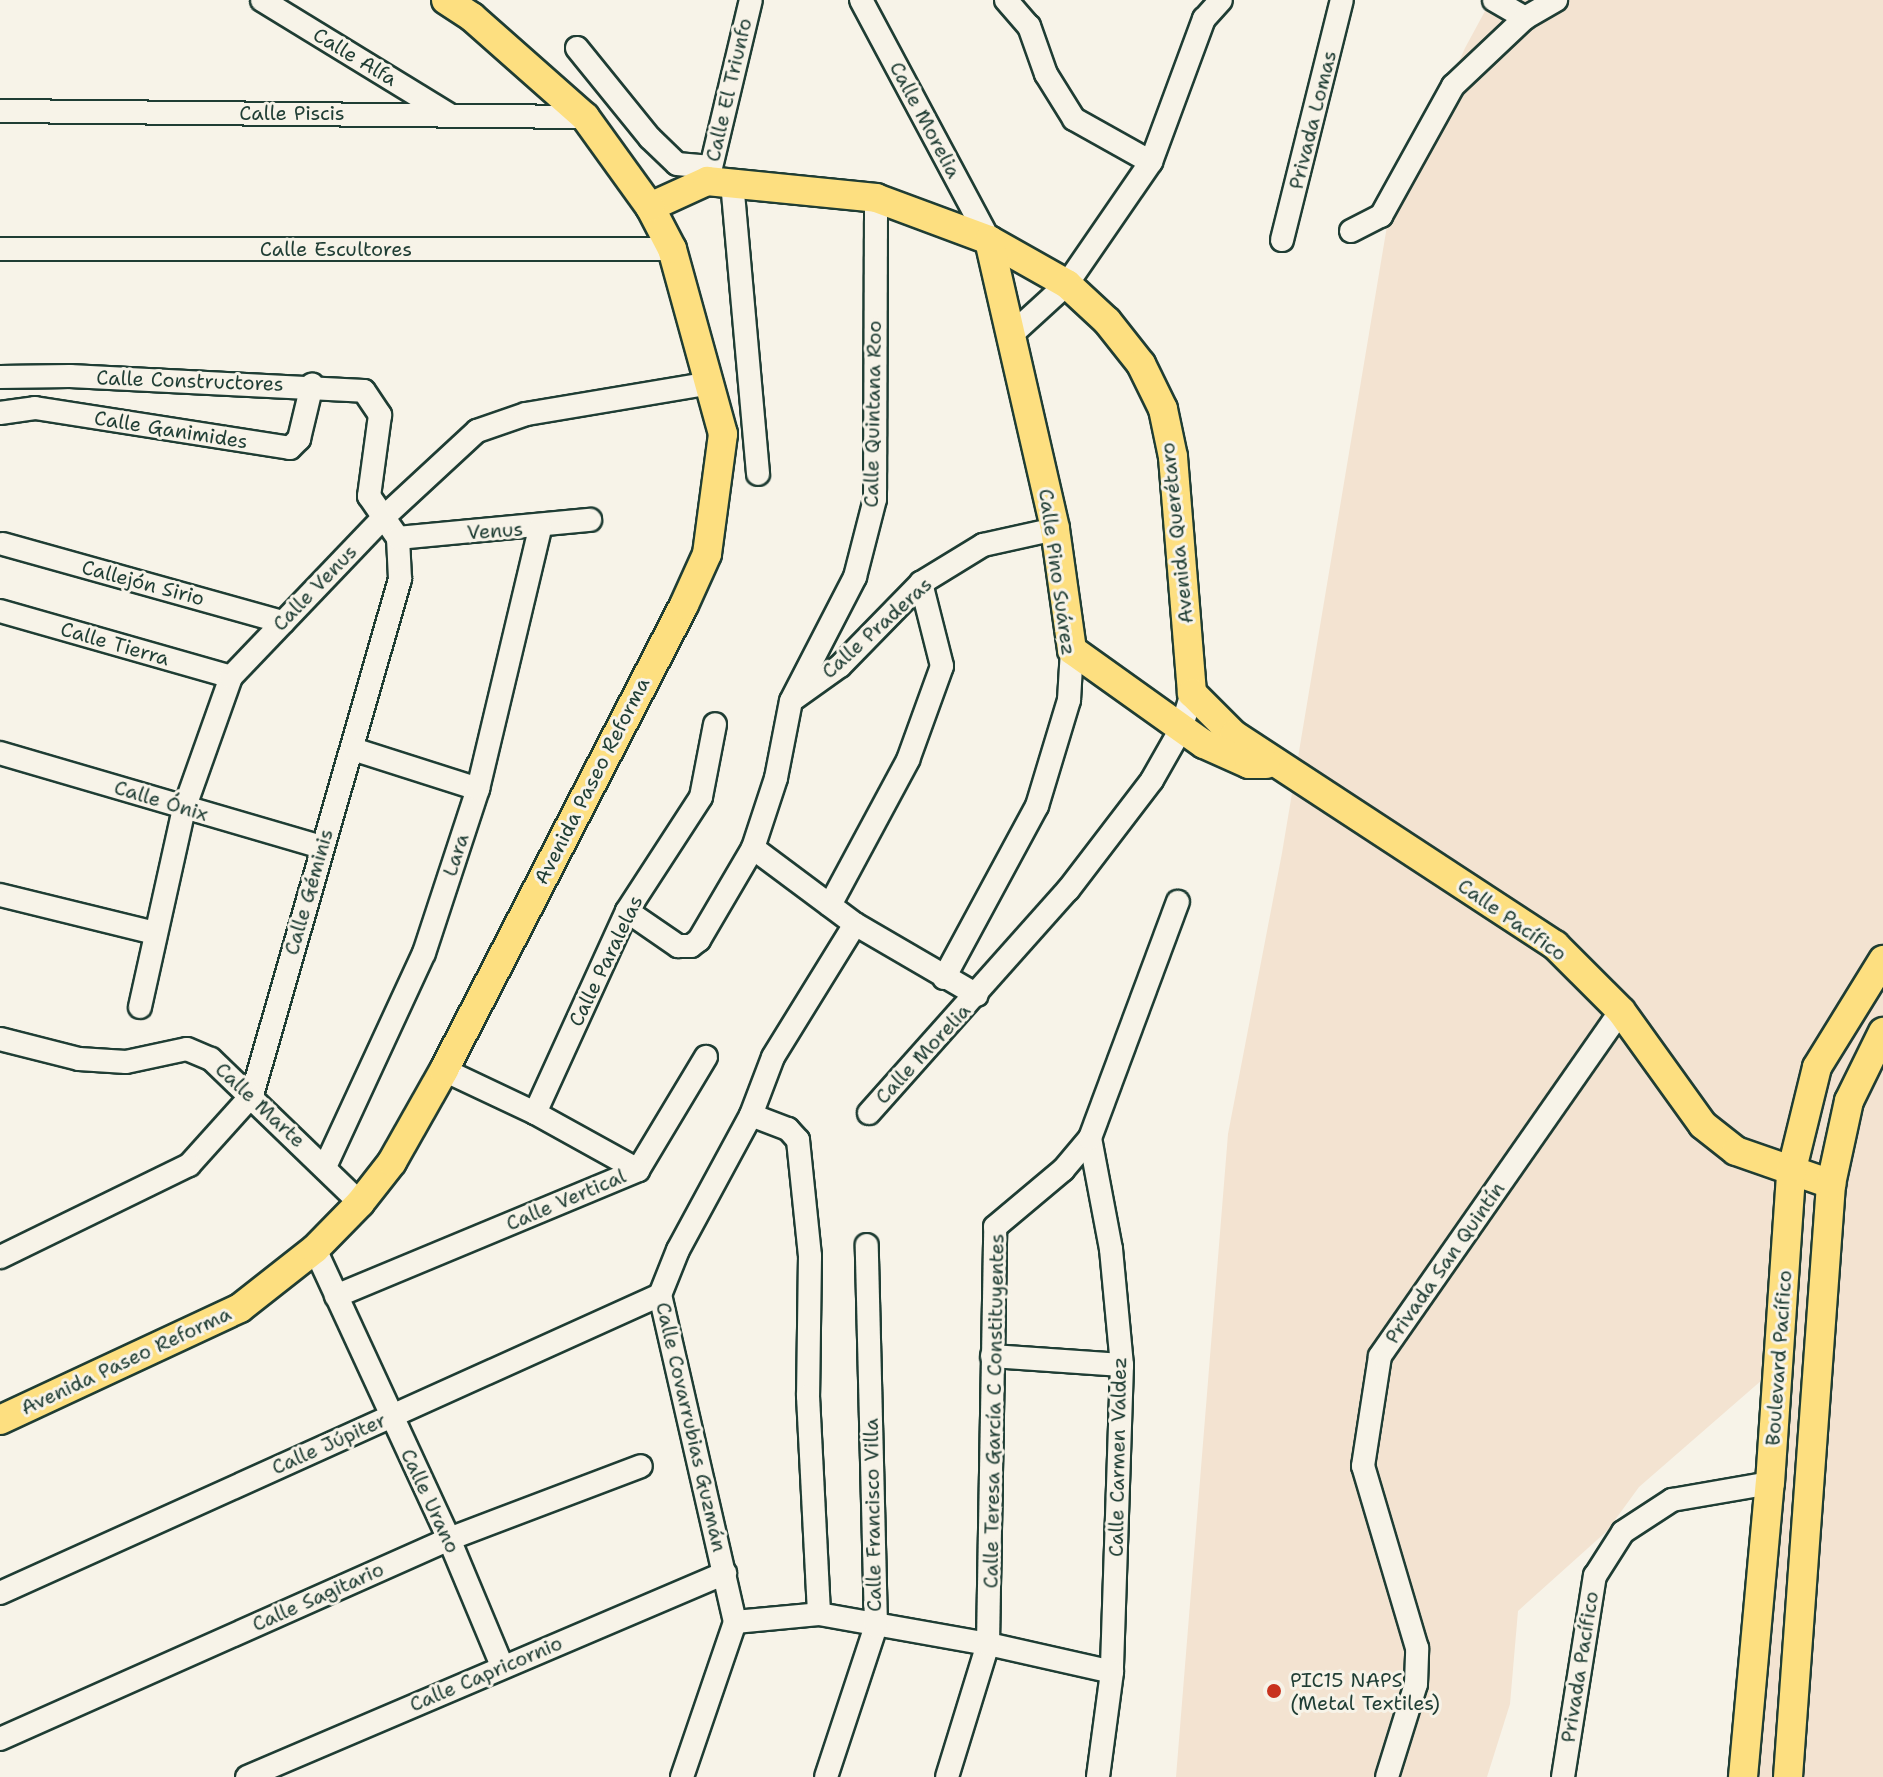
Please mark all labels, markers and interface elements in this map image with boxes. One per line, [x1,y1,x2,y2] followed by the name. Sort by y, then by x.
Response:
[701,16,757,164] street label: Calle El Triunfo
[309,23,401,91] street label: Calle Alfa
[1284,48,1342,192] street label: Privada Lomas
[884,58,966,182] street label: Calle Morelia
[239,101,345,125] street label: Calle Piscis
[260,237,412,261] street label: Calle Escultores
[859,320,887,508] street label: Calle Quintana Roo
[96,366,284,396] street label: Calle Constructores
[92,406,250,454] street label: Calle Ganimides
[1156,441,1198,625] street label: Avenida Querétaro
[1033,487,1081,657] street label: Calle Pino Suárez
[466,517,524,545] street label: Venus
[268,540,362,636] street label: Calle Venus
[79,555,207,611] street label: Callejón Sirio
[817,572,937,684] street label: Calle Praderas
[58,617,172,671] street label: Calle Tierra
[529,673,655,889] street label: Avenida Paseo Reforma
[111,775,211,827] street label: Calle Ónix
[280,826,338,958] street label: Calle Géminis
[438,831,474,879] street label: Lara
[1453,874,1571,966] street label: Calle Pacífico
[564,892,648,1030] street label: Calle Paralelas
[870,999,976,1109] street label: Calle Morelia
[210,1057,310,1153] street label: Calle Marte
[502,1164,630,1236] street label: Calle Vertical
[1380,1178,1510,1348] street label: Privada San Quintín
[979,1233,1009,1589] street label: Calle Teresa García C Constituyentes
[1761,1270,1797,1446] street label: Boulevard Pacífico
[651,1300,731,1554] street label: Calle Covarrubias Guzmán
[17,1302,235,1420] street label: Avenida Paseo Reforma
[1104,1357,1132,1557] street label: Calle Carmen Valdez
[268,1408,390,1480] street label: Calle Júpiter
[859,1418,887,1612] street label: Calle Francisco Villa
[395,1445,465,1557] street label: Calle Urano
[248,1557,388,1637] street label: Calle Sagitario
[1556,1590,1604,1744] street label: Privada Pacífico
[406,1631,566,1717] street label: Calle Capricornio
[1290,1668,1440,1715] place label: PIC15 NAPS (Metal Textiles)
[1265,1682,1283,1700] marker: PIC15 NAPS (Metal Textiles)

